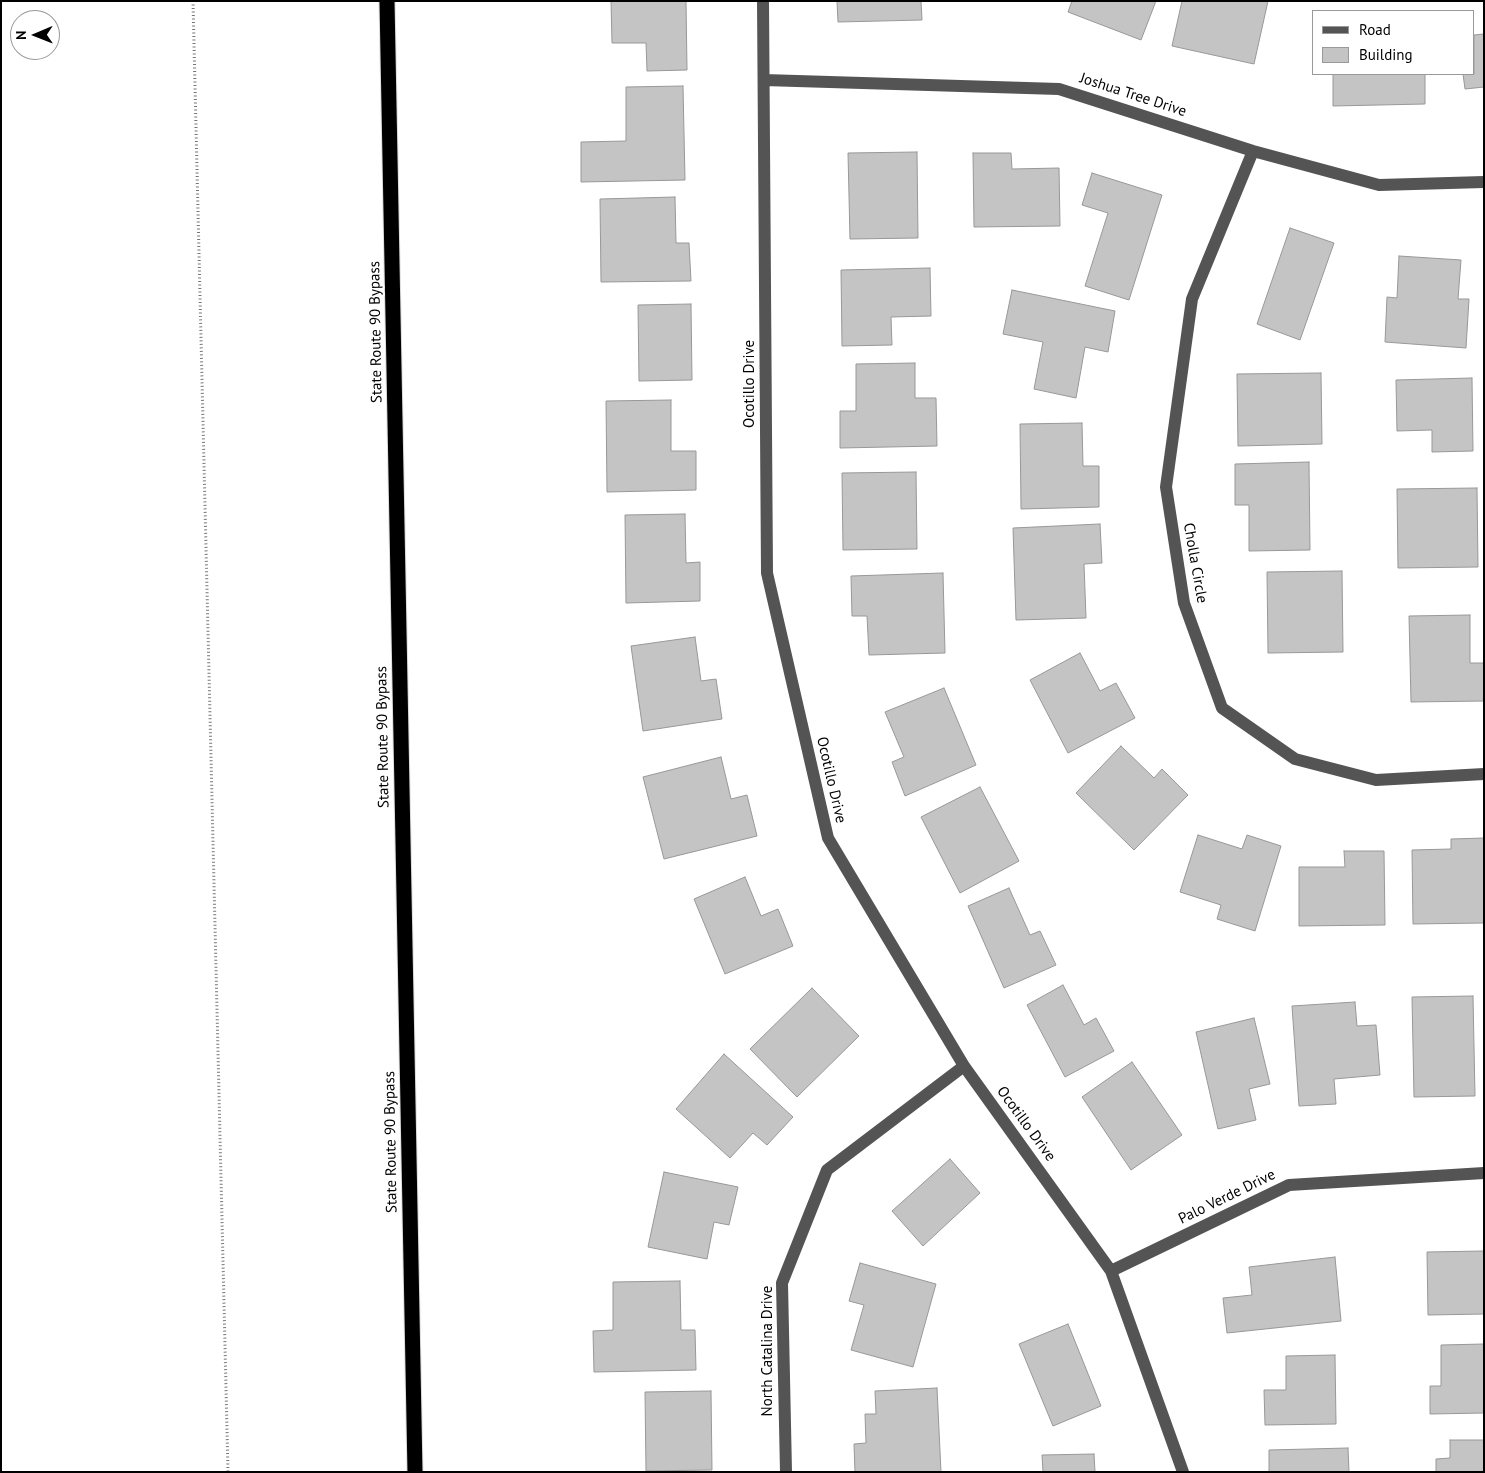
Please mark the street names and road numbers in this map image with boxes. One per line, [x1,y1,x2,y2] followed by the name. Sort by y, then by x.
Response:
[1077,69,1189,121] street label: Joshua Tree Drive
[366,261,386,403] street label: State Route 90 Bypass
[741,340,759,428] street label: Ocotillo Drive
[1179,521,1211,605] street label: Cholla Circle
[373,666,393,808] street label: State Route 90 Bypass
[812,735,850,825] street label: Ocotillo Drive
[381,1071,401,1213] street label: State Route 90 Bypass
[993,1083,1059,1165] street label: Ocotillo Drive
[1176,1166,1278,1228] street label: Palo Verde Drive
[759,1286,777,1416] street label: North Catalina Drive

